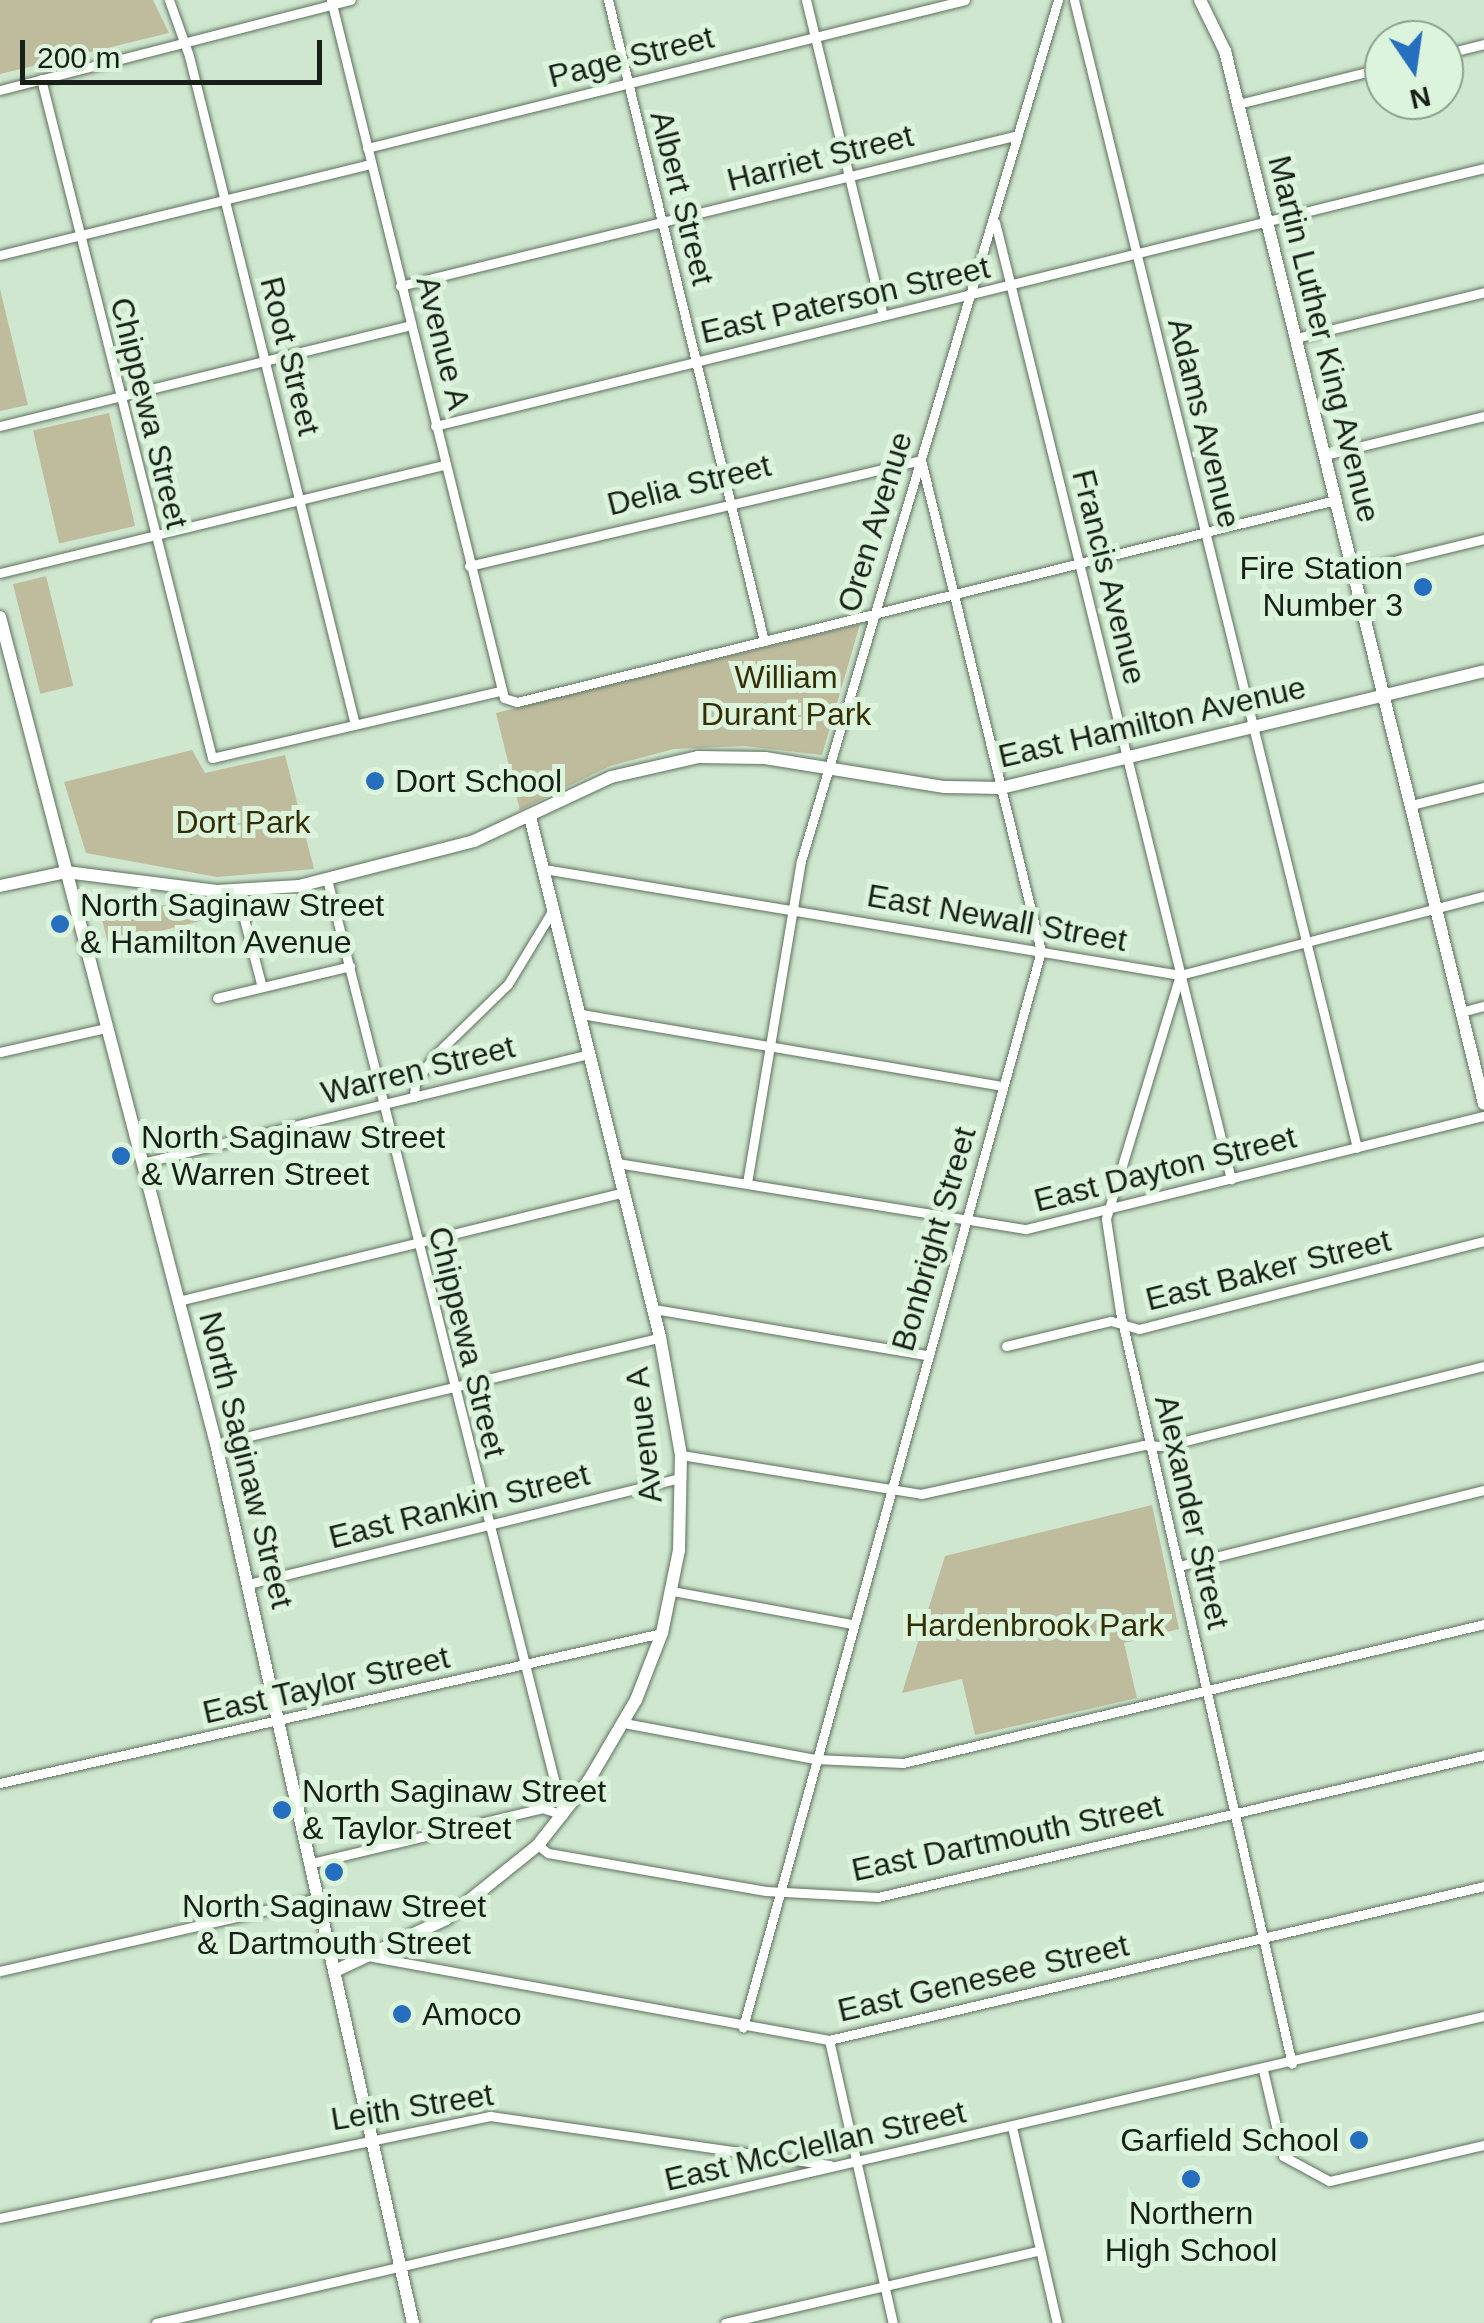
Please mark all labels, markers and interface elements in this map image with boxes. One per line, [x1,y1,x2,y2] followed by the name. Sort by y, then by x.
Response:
[544,18,718,96] street label: Page Street
[25,20,328,82] scale bar
[1364,20,1464,120] north arrow
[37,41,120,74] text: 200 m
[1407,80,1434,115] text: N
[642,107,722,289] street label: Albert Street
[723,116,917,200] street label: Harriet Street
[1260,151,1388,527] street label: Martin Luther King Avenue
[697,248,993,352] street label: East Paterson Street
[408,271,478,415] street label: Avenue A
[252,273,328,439] street label: Root Street
[102,294,196,532] street label: Chippewa Street
[1159,313,1249,533] street label: Adams Avenue
[829,427,921,617] street label: Oren Avenue
[603,446,775,524] street label: Delia Street
[1064,465,1154,689] street label: Francis Avenue
[1239,550,1403,625] place label: Fire Station Number 3
[1412,576,1434,598] marker: Fire Station Number 3
[701,659,871,734] park label: William Durant Park
[994,668,1310,776] street label: East Hamilton Avenue
[395,762,562,800] place label: Dort School
[364,770,386,792] marker: Dort School
[175,803,311,841] park label: Dort Park
[864,876,1130,960] street label: East Newall Street
[80,887,384,962] place label: North Saginaw Street & Hamilton Avenue
[49,913,71,935] marker: North Saginaw Street & Hamilton Avenue
[317,1027,519,1113] street label: Warren Street
[1030,1118,1300,1220] street label: East Dayton Street
[141,1119,445,1194] place label: North Saginaw Street & Warren Street
[884,1123,984,1355] street label: Bonbright Street
[110,1145,132,1167] marker: North Saginaw Street & Warren Street
[1142,1221,1394,1319] street label: East Baker Street
[420,1223,514,1461] street label: Chippewa Street
[191,1308,301,1612] street label: North Saginaw Street
[618,1364,670,1506] street label: Avenue A
[1146,1392,1238,1632] street label: Alexander Street
[325,1455,593,1557] street label: East Rankin Street
[905,1606,1165,1644] park label: Hardenbrook Park
[199,1638,453,1732] street label: East Taylor Street
[302,1773,606,1848] place label: North Saginaw Street & Taylor Street
[848,1786,1166,1890] street label: East Dartmouth Street
[271,1799,293,1821] marker: North Saginaw Street & Taylor Street
[323,1861,345,1883] marker: North Saginaw Street & Dartmouth Street
[182,1888,486,1963] place label: North Saginaw Street & Dartmouth Street
[834,1926,1132,2030] street label: East Genesee Street
[422,1995,522,2033] place label: Amoco
[391,2003,413,2025] marker: Amoco
[328,2075,496,2139] street label: Leith Street
[661,2093,969,2199] street label: East McClellan Street
[1120,2121,1339,2159] place label: Garfield School
[1348,2129,1370,2151] marker: Garfield School
[1180,2168,1202,2190] marker: Northern High School
[1105,2195,1277,2270] place label: Northern High School

